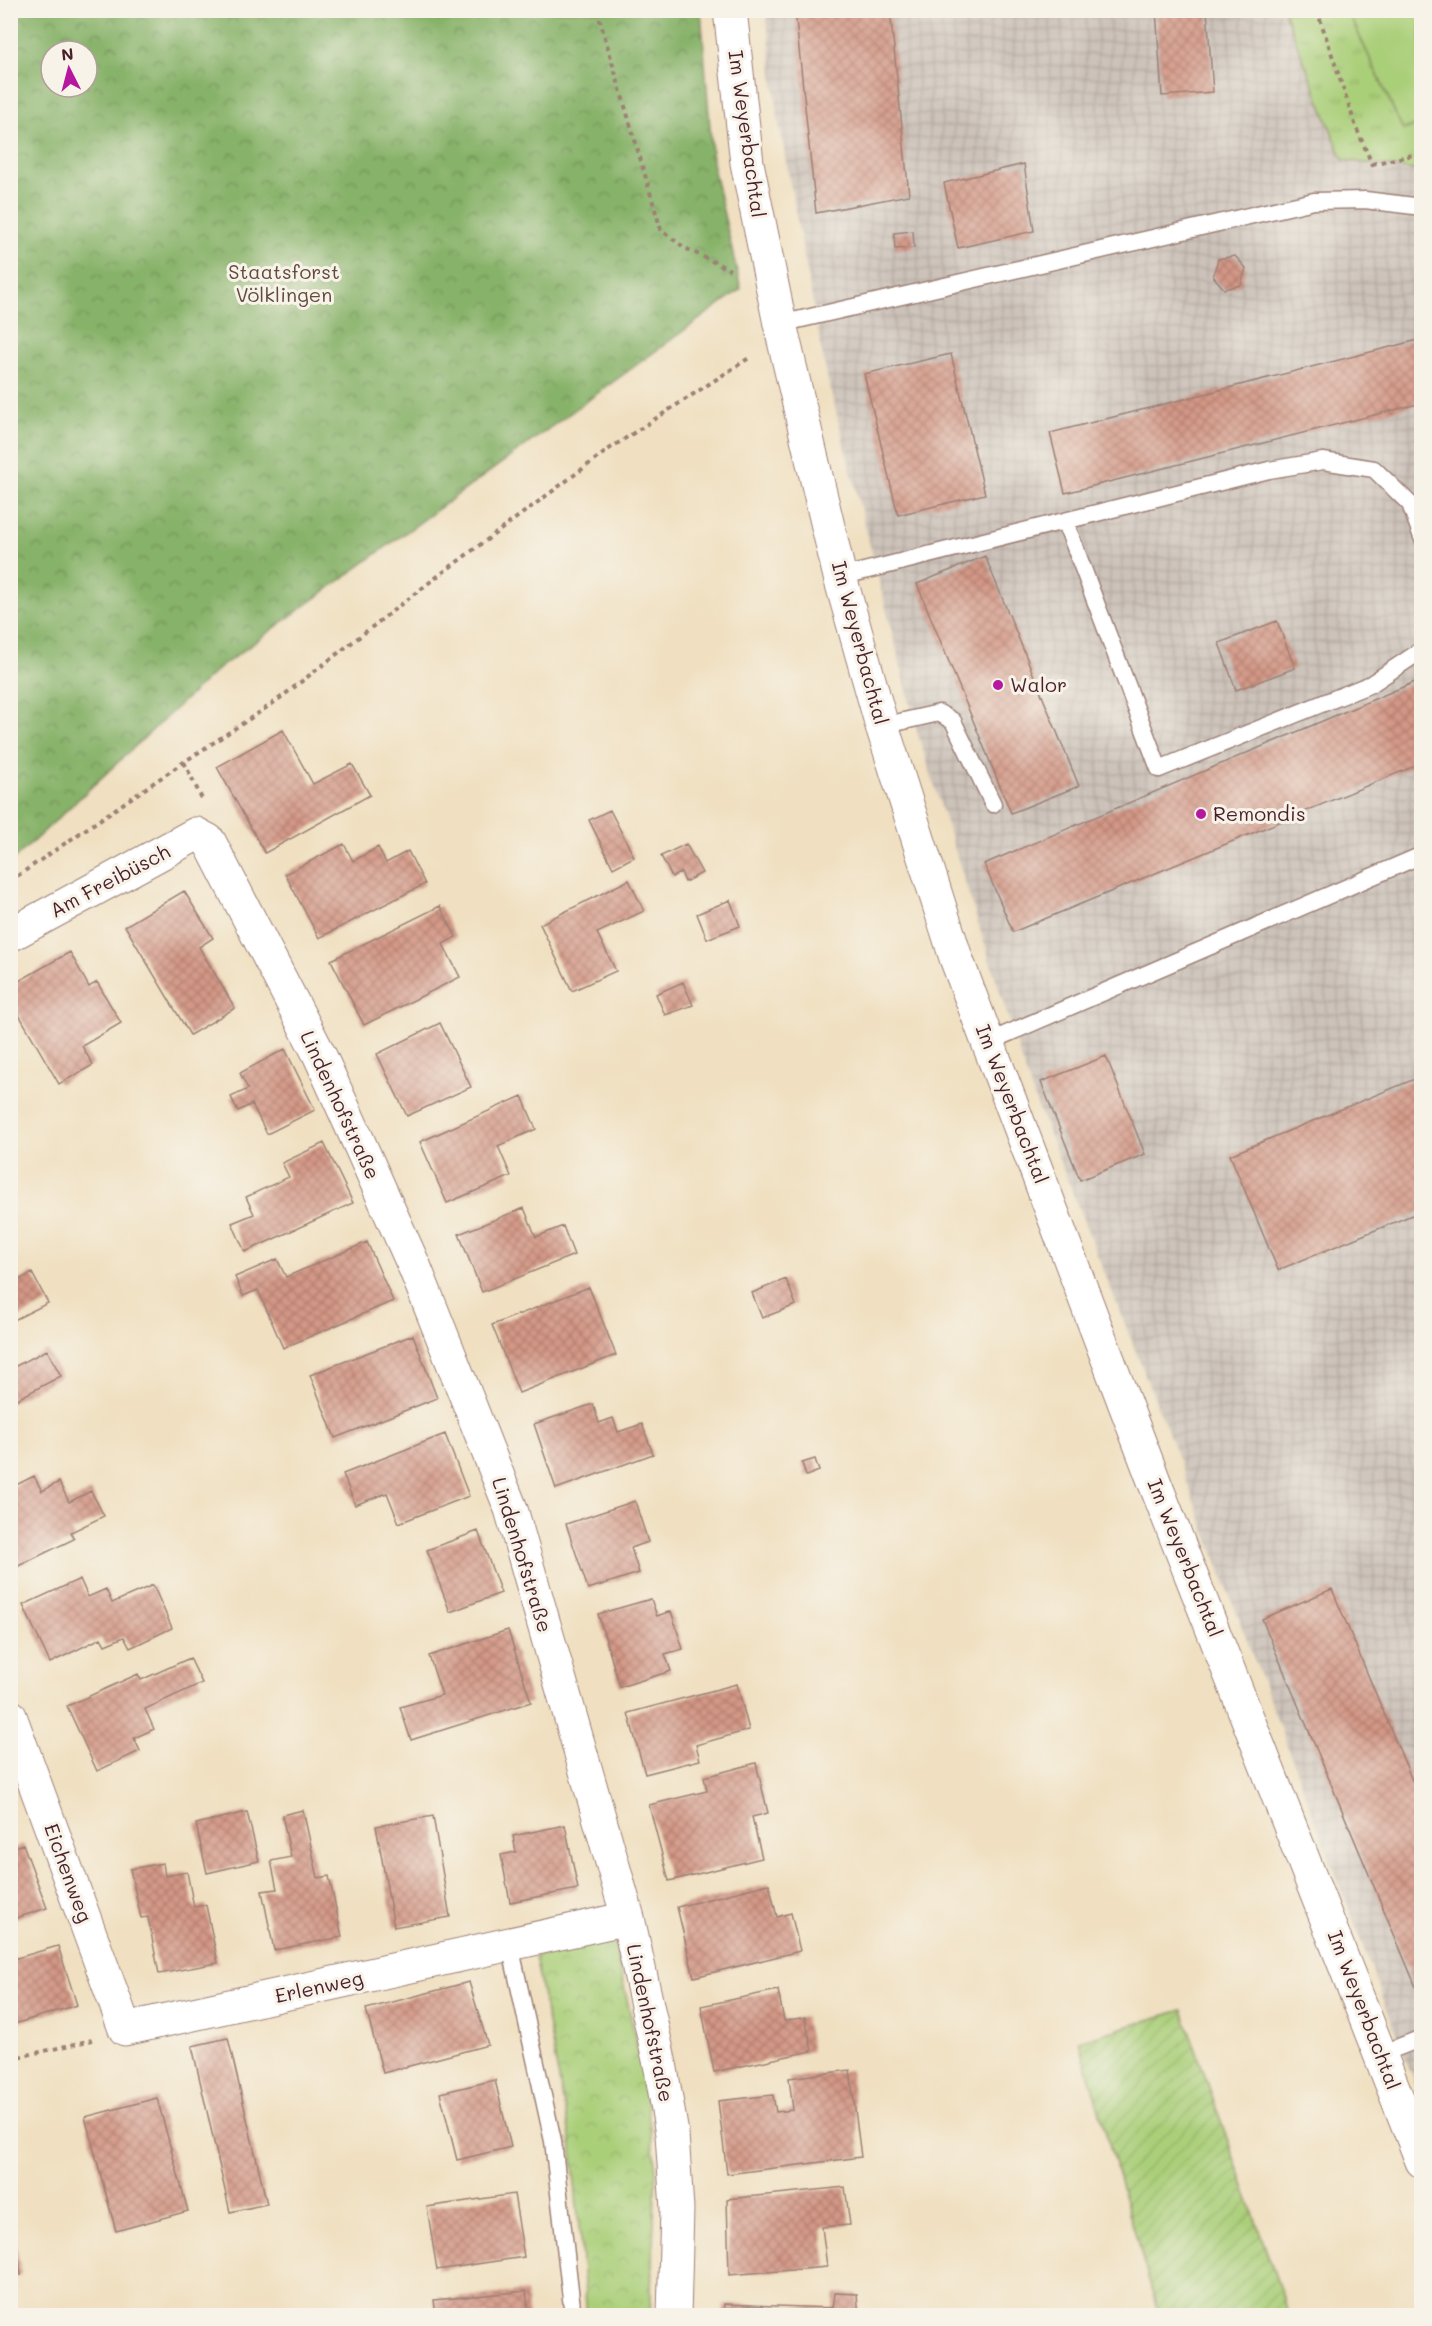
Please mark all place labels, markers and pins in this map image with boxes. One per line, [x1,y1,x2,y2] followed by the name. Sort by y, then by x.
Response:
[1010,671,1067,697] place label: Walor
[991,678,1005,692] marker: Walor
[1213,800,1306,826] place label: Remondis
[1194,807,1208,821] marker: Remondis

